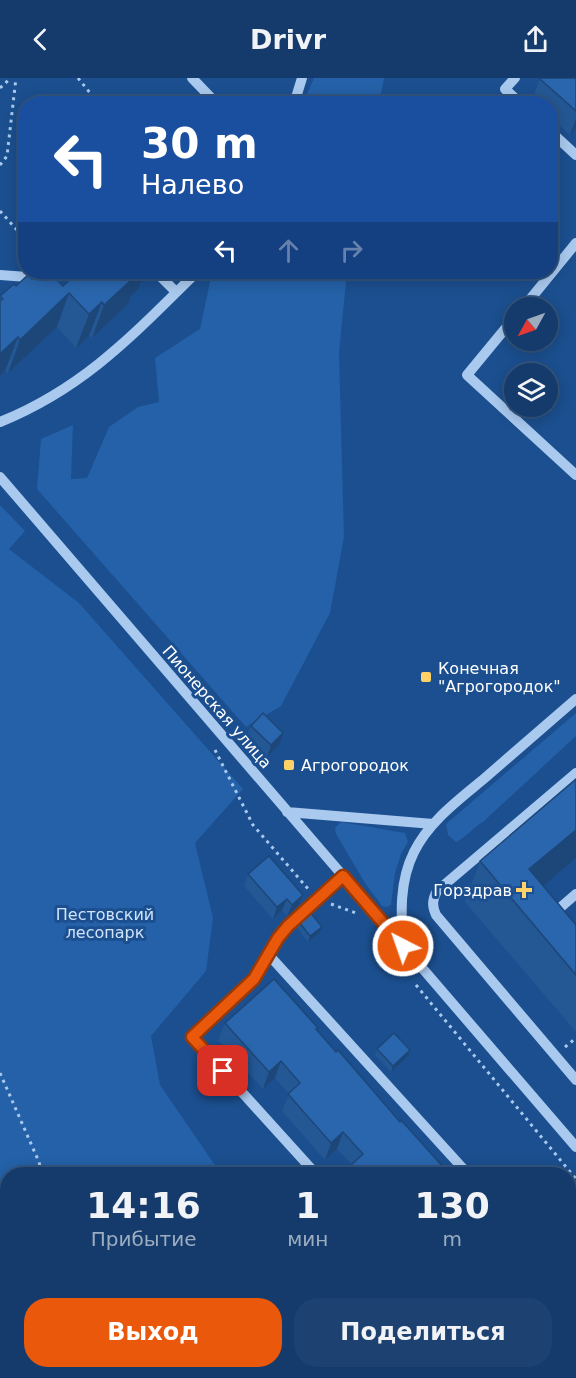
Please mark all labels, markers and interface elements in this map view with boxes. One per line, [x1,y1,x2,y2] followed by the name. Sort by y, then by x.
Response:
[24,23,57,56] icon: back
[519,23,552,56] icon: share
[250,24,326,55] text: Drivr
[141,119,258,168] text: 30 m
[42,120,120,198] icon: left
[141,169,244,200] text: Налево
[209,234,242,267] icon: left
[272,234,305,267] icon: ahead
[335,234,368,267] icon: right
[504,297,558,351] north arrow
[504,297,558,417] map controls
[504,363,558,417] button: layers
[159,642,275,772] street label: Пионерская улица
[438,659,561,696] place label: Конечная "Агрогородок"
[419,670,433,684] marker: Конечная "Агрогородок"
[301,756,409,775] place label: Агрогородок
[282,758,296,772] marker: Агрогородок
[433,881,512,900] place label: Горздрав
[517,883,531,897] marker: Горздрав
[56,905,154,942] park label: Пестовский лесопарк
[371,914,435,978] position arrow
[197,1045,248,1096] pin
[206,1054,239,1087] icon: arrive
[86,1185,201,1226] text: 14:16
[295,1185,320,1226] text: 1
[415,1185,490,1226] text: 130
[91,1227,196,1251] text: Прибытие
[287,1227,328,1251] text: мин
[442,1227,462,1251] text: m
[24,1298,282,1367] button: Выход
[294,1298,552,1367] button: Поделиться

